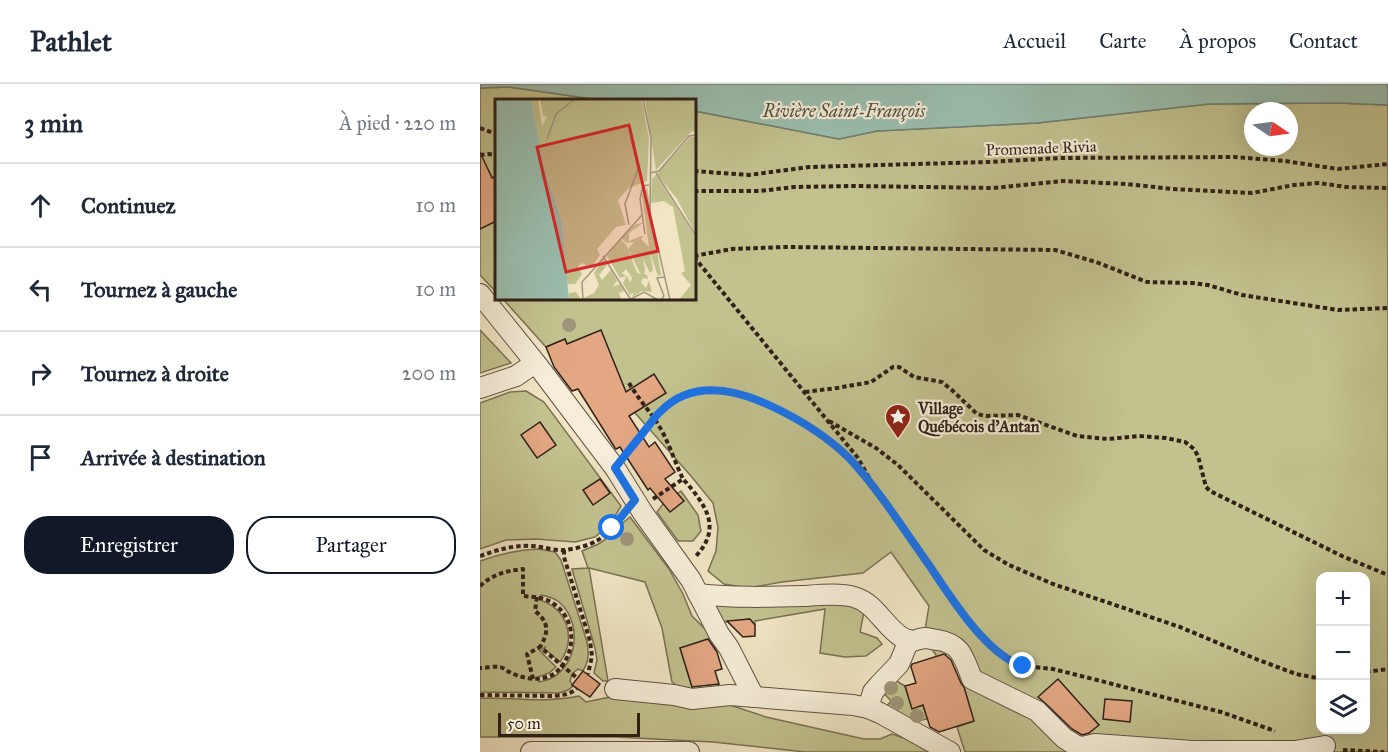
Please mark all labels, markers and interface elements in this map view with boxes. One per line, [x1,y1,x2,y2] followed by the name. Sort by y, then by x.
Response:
[30,24,112,59] text: Pathlet
[1003,28,1066,54] text: Accueil
[1099,28,1147,54] text: Carte
[1180,28,1256,54] text: À propos
[1289,28,1358,54] text: Contact
[495,99,696,300] inset map
[762,100,926,122] water label: Rivière Saint-François
[1244,102,1298,156] north arrow
[24,107,83,139] text: 3 min
[339,111,456,135] text: À pied · 220 m
[985,137,1097,159] street label: Promenade Rivia
[24,189,57,222] icon: ahead
[81,192,176,219] text: Continuez
[415,193,456,217] text: 10 m
[24,273,57,306] icon: left
[81,276,237,303] text: Tournez à gauche
[415,277,456,301] text: 10 m
[24,357,57,390] icon: right
[81,360,229,387] text: Tournez à droite
[402,361,456,385] text: 200 m
[917,399,1040,437] place label: Village Québécois d'Antan
[883,402,913,440] place icon: Village Québécois d'Antan
[24,441,57,474] icon: arrive
[81,444,266,471] text: Arrivée à destination
[598,514,624,540] route start
[24,516,234,574] button: Enregistrer
[246,516,456,574] button: Partager
[1316,572,1370,734] map controls
[1316,572,1370,626] button: +
[1316,626,1370,680] button: −
[1009,652,1035,678] route end
[1316,680,1370,734] button: layers
[498,710,640,738] scale bar
[507,714,541,733] text: 50 m

